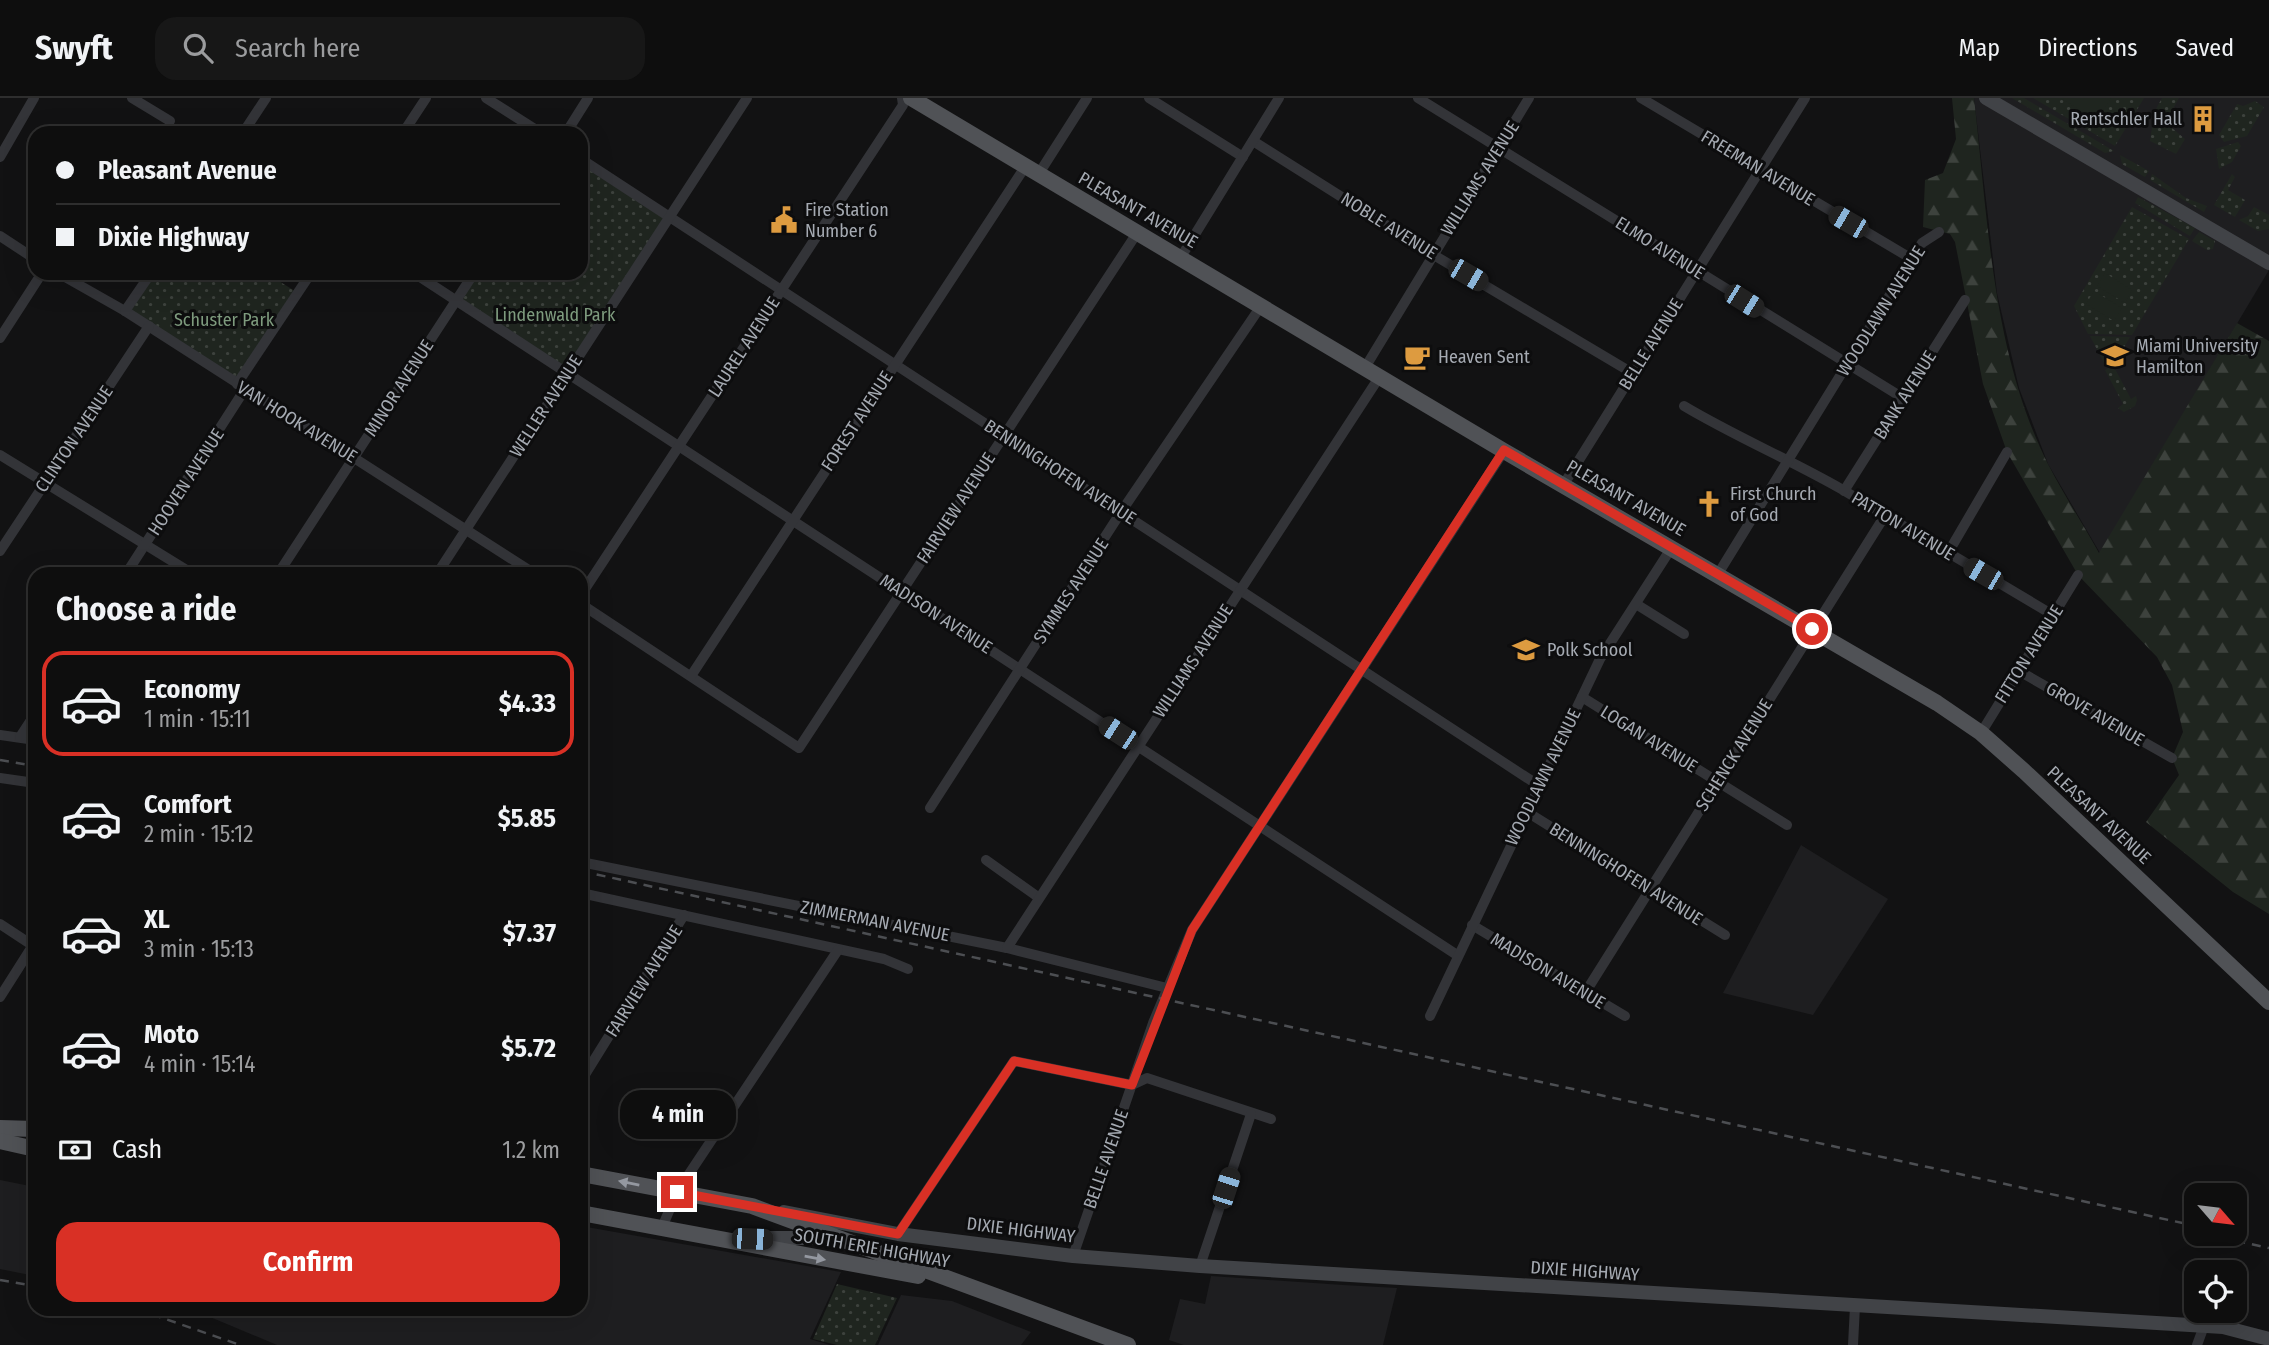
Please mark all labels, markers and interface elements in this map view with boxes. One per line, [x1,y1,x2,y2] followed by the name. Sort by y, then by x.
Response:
[155,17,645,80] search box
[35,28,113,68] text: Swyft
[179,29,217,67] icon: search
[235,33,360,64] text: Search here
[1959,34,2000,62] text: Map
[2038,34,2137,62] text: Directions
[2175,34,2234,62] text: Saved
[2188,104,2218,134] building icon: Rentschler Hall
[2070,108,2182,130] place label: Rentschler Hall
[1436,117,1524,239] street label: WILLIAMS AVENUE
[1697,125,1819,211] street label: FREEMAN AVENUE
[98,155,277,186] text: Pleasant Avenue
[1075,167,1201,253] street label: PLEASANT AVENUE
[1337,188,1441,264] street label: NOBLE AVENUE
[805,199,889,242] place label: Fire Station Number 6
[1825,202,1872,242] car
[769,205,799,235] public building icon: Fire Station Number 6
[1611,212,1709,284] street label: ELMO AVENUE
[98,222,249,253] text: Dixie Highway
[1832,242,1930,380] street label: WOODLAWN AVENUE
[1445,255,1492,295] car
[1721,281,1768,321] car
[703,293,785,401] street label: LAUREL AVENUE
[1614,294,1688,394] street label: BELLE AVENUE
[495,304,616,326] park label: Lindenwald Park
[174,309,275,331] park label: Schuster Park
[2136,335,2258,378] place label: Miami University Hamilton
[360,336,438,440] street label: MINOR AVENUE
[2100,341,2130,371] school or university icon: Miami University Hamilton
[1402,342,1432,372] cafe icon: Heaven Sent
[1438,346,1530,368] place label: Heaven Sent
[1869,346,1941,444] street label: BANK AVENUE
[505,351,587,461] street label: WELLER AVENUE
[817,367,897,475] street label: FOREST AVENUE
[233,376,361,468] street label: VAN HOOK AVENUE
[30,382,118,496] street label: CLINTON AVENUE
[980,415,1140,529] street label: BENNINGHOFEN AVENUE
[143,424,229,540] street label: HOOVEN AVENUE
[912,448,1000,568] street label: FAIRVIEW AVENUE
[1563,455,1689,541] street label: PLEASANT AVENUE
[1730,483,1817,526] place label: First Church of God
[1848,487,1958,565] street label: PATTON AVENUE
[1694,489,1724,519] church icon: First Church of God
[1029,534,1113,648] street label: SYMMES AVENUE
[1960,554,2007,594] car
[876,569,996,659] street label: MADISON AVENUE
[56,590,237,628] text: Choose a ride
[1148,600,1238,722] street label: WILLIAMS AVENUE
[1990,601,2068,707] street label: FITTON AVENUE
[1796,613,1828,645] route start
[1511,635,1541,665] school or university icon: Polk School
[1547,639,1633,661] place label: Polk School
[60,672,123,735] icon: car
[144,674,240,705] text: Economy
[2042,677,2148,751] street label: GROVE AVENUE
[499,688,556,719] text: $4.33
[1691,695,1777,815] street label: SCHENCK AVENUE
[1596,700,1702,778] street label: LOGAN AVENUE
[144,705,251,733] text: 1 min · 15:11
[1500,705,1586,849] street label: WOODLAWN AVENUE
[1095,713,1142,753] car
[2043,761,2155,869] street label: PLEASANT AVENUE
[60,787,123,850] icon: car
[144,789,232,820] text: Comfort
[498,803,556,834] text: $5.85
[1545,818,1707,930] street label: BENNINGHOFEN AVENUE
[144,820,253,848] text: 2 min · 15:12
[799,896,951,946] street label: ZIMMERMAN AVENUE
[60,902,123,965] icon: car
[144,904,170,935] text: XL
[503,918,556,949] text: $7.37
[601,921,687,1041] street label: FAIRVIEW AVENUE
[1487,928,1609,1014] street label: MADISON AVENUE
[144,935,254,963] text: 3 min · 15:13
[60,1017,123,1080] icon: car
[144,1019,199,1050] text: Moto
[501,1033,556,1064] text: $5.72
[144,1050,255,1078] text: 4 min · 15:14
[619,1090,735,1140] callout: 4 min
[652,1100,704,1128] text: 4 min
[1079,1106,1133,1212] street label: BELLE AVENUE
[56,1131,94,1169] icon: cash
[112,1134,162,1165] text: Cash
[502,1136,560,1164] text: 1.2 km
[1210,1165,1243,1211] car
[661,1176,693,1208] route end
[618,1177,640,1188] one-way arrow
[2184,1183,2247,1246] north arrow
[2184,1183,2247,1323] map controls
[965,1212,1077,1248] street label: DIXIE HIGHWAY
[56,1222,560,1302] button: Confirm
[792,1223,952,1273] street label: SOUTH ERIE HIGHWAY
[731,1228,774,1250] car
[804,1252,826,1263] one-way arrow
[1530,1256,1640,1286] street label: DIXIE HIGHWAY
[2184,1260,2247,1323] button: locate

